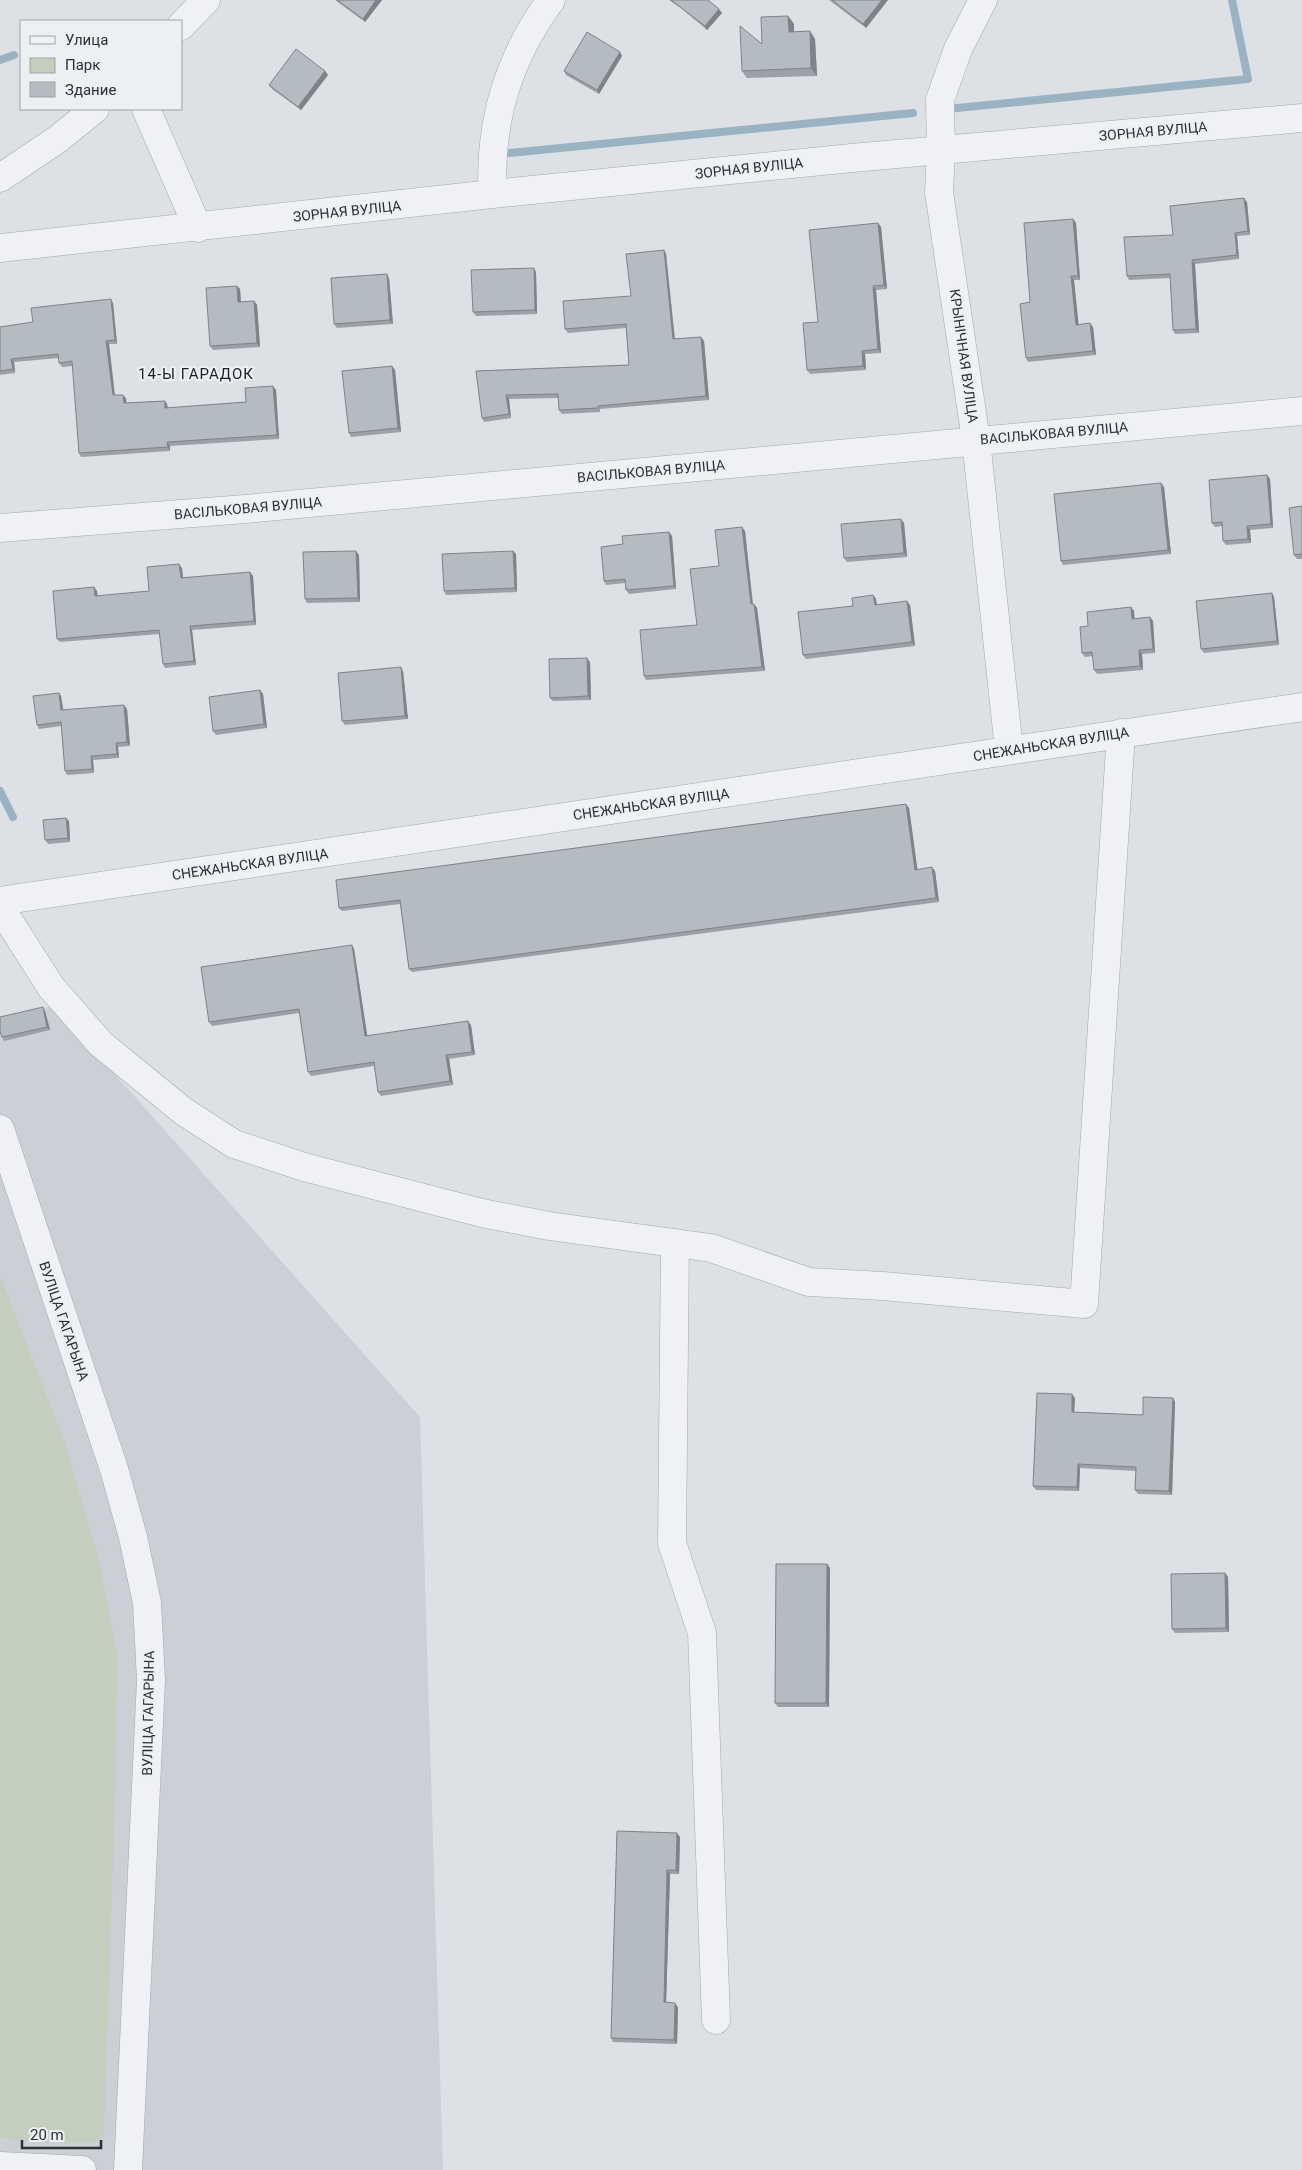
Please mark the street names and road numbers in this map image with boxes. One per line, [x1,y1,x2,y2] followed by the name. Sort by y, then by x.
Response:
[1098,118,1208,144] street label: ЗОРНАЯ ВУЛІЦА
[694,154,804,182] street label: ЗОРНАЯ ВУЛІЦА
[292,197,402,225] street label: ЗОРНАЯ ВУЛІЦА
[947,288,981,424] street label: КРЫНІЧНАЯ ВУЛІЦА
[979,419,1129,447] street label: ВАСІЛЬКОВАЯ ВУЛІЦА
[576,457,726,485] street label: ВАСІЛЬКОВАЯ ВУЛІЦА
[173,494,323,522] street label: ВАСІЛЬКОВАЯ ВУЛІЦА
[972,724,1130,764] street label: СНЕЖАНЬСКАЯ ВУЛІЦА
[572,785,730,823] street label: СНЕЖАНЬСКАЯ ВУЛІЦА
[171,845,329,883] street label: СНЕЖАНЬСКАЯ ВУЛІЦА
[36,1259,92,1383] street label: ВУЛІЦА ГАГАРЫНА
[139,1650,157,1776] street label: ВУЛІЦА ГАГАРЫНА

